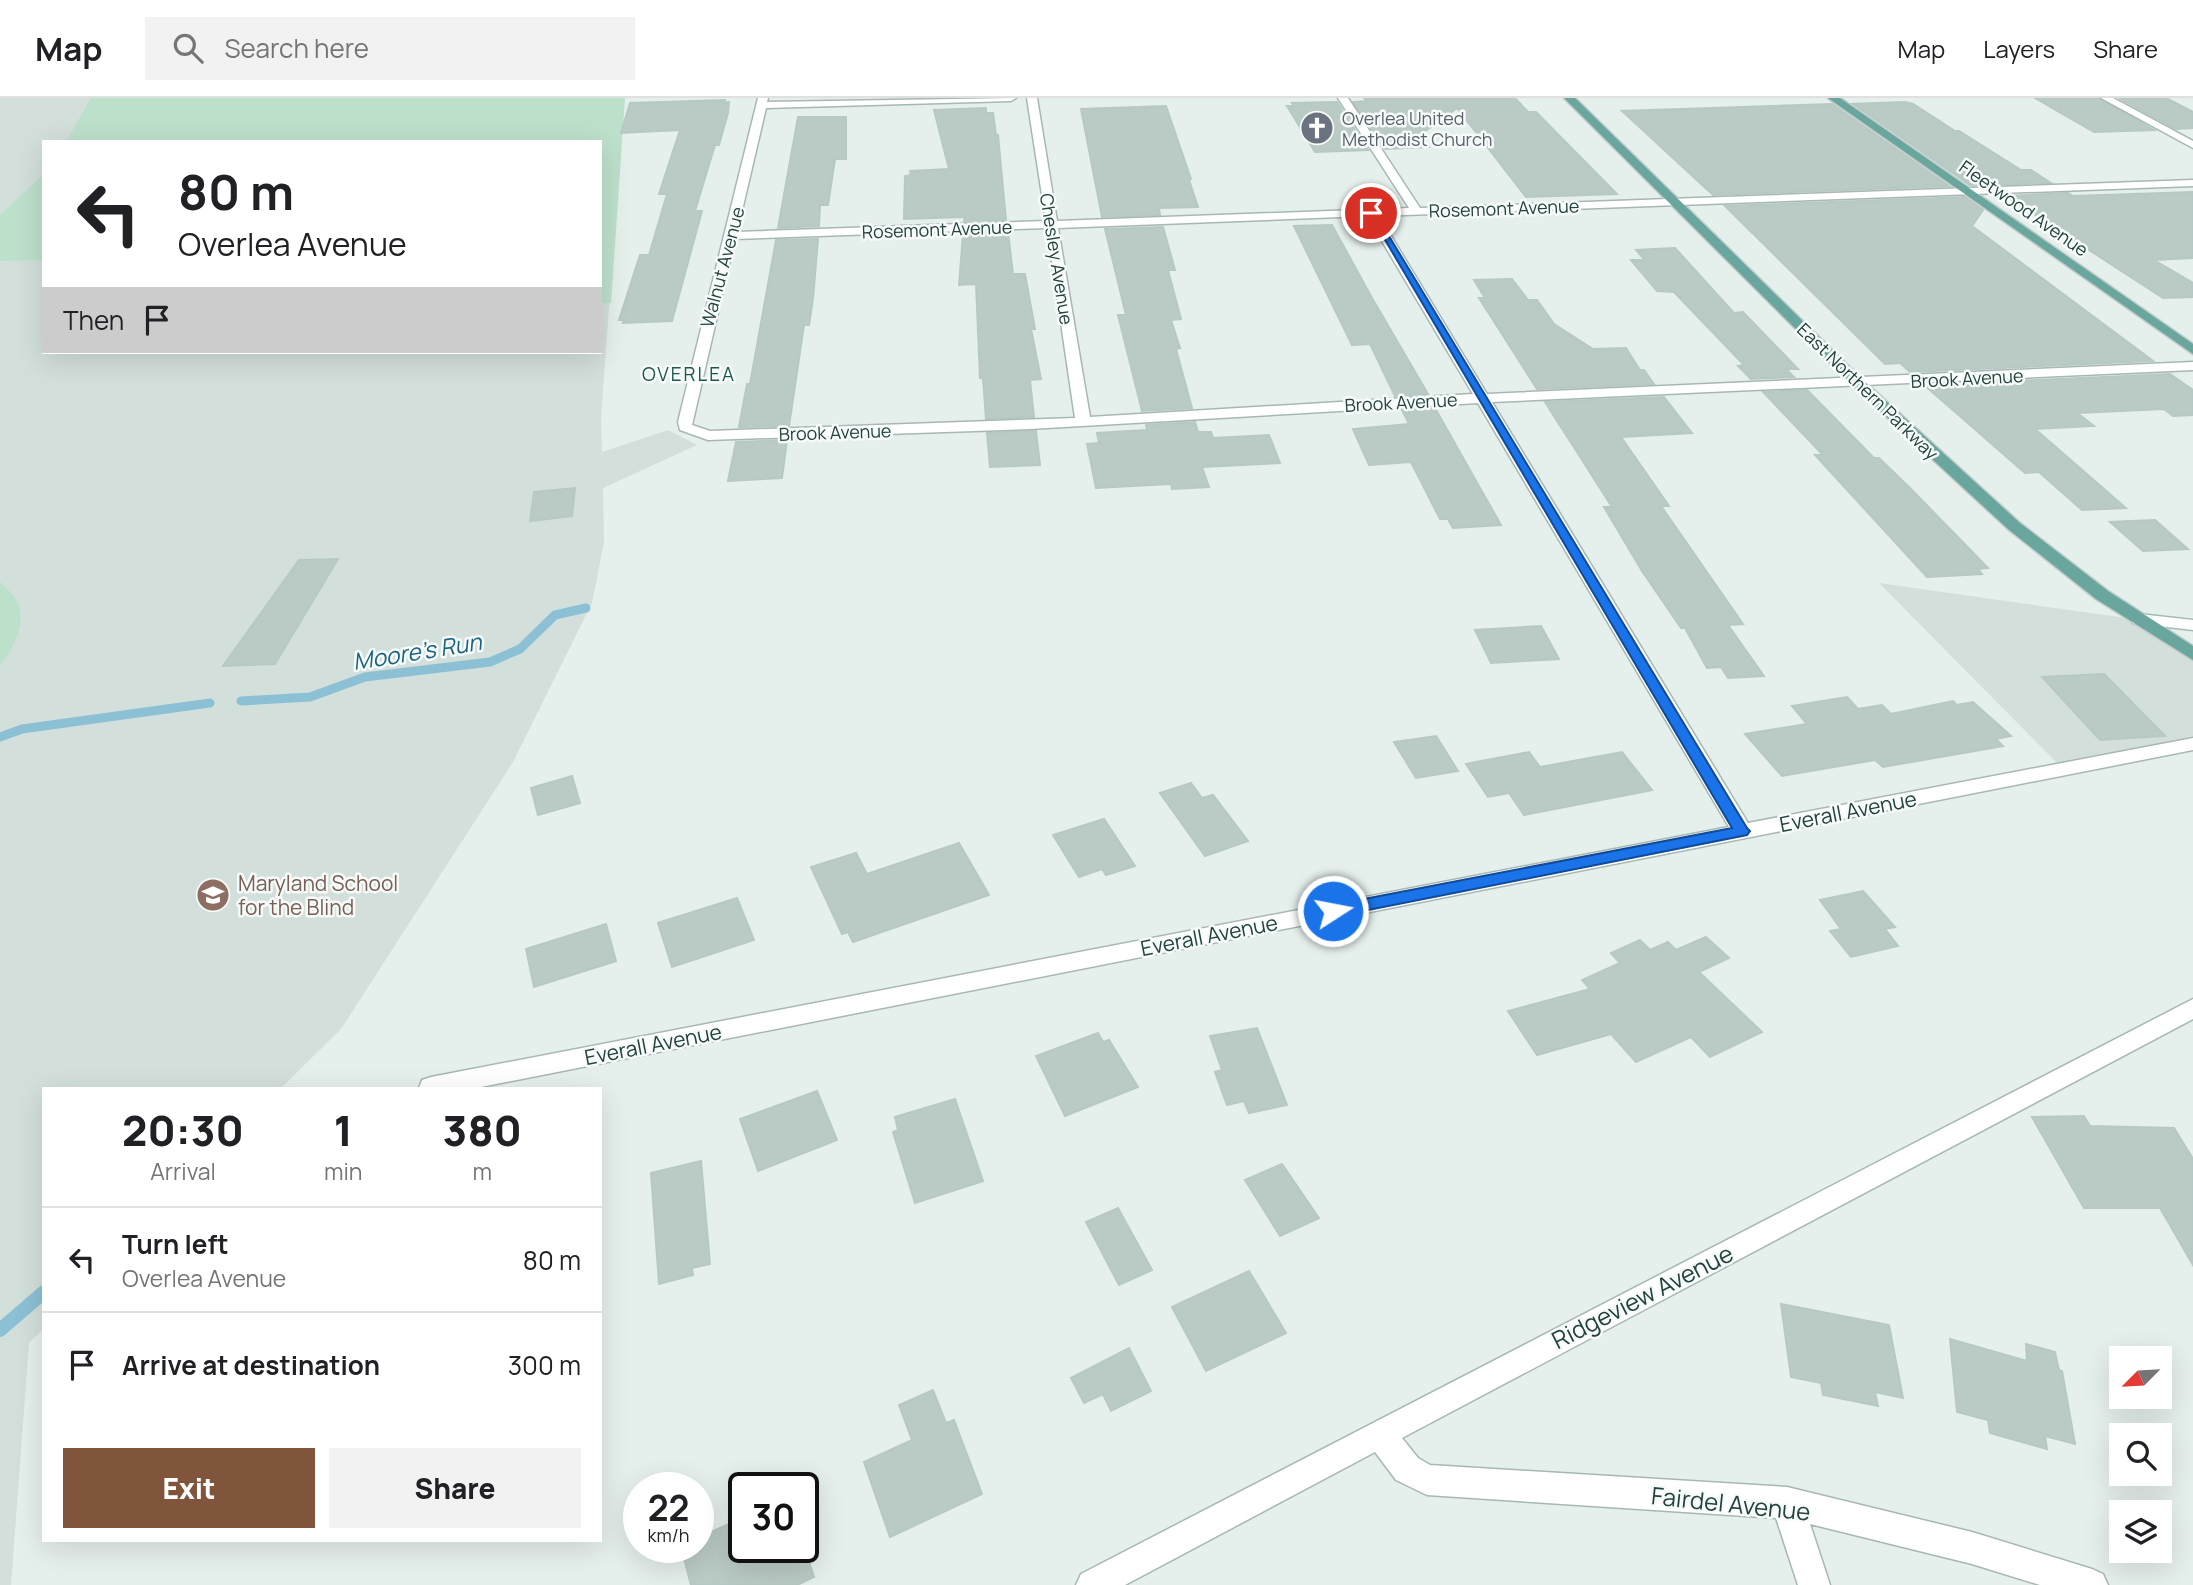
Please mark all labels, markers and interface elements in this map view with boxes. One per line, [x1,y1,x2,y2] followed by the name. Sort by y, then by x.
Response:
[145,17,635,80] search box
[35,26,103,71] text: Map
[169,29,207,67] icon: search
[225,30,369,66] text: Search here
[1898,32,1945,65] text: Map
[1983,32,2055,65] text: Layers
[2093,32,2158,65] text: Share
[1342,106,1493,151] place label: Overlea United Methodist Church
[1298,109,1336,147] church icon: Overlea United Methodist Church
[1955,155,2093,261] street label: Fleetwood Avenue
[178,158,294,225] text: 80 m
[63,168,154,259] icon: left
[1341,183,1401,243] pin
[1035,192,1079,326] street label: Chesley Avenue
[1428,193,1580,223] street label: Rosemont Avenue
[1352,194,1390,232] icon: arrive
[694,204,750,330] street label: Walnut Avenue
[861,214,1013,244] street label: Rosemont Avenue
[178,222,407,266] text: Overlea Avenue
[138,301,176,339] icon: arrive
[63,302,124,338] text: Then
[1792,317,1944,465] street label: East Northern Parkway
[642,361,736,387] district label: OVERLEA
[1910,363,2024,393] street label: Brook Avenue
[1344,387,1458,417] street label: Brook Avenue
[778,418,892,446] street label: Brook Avenue
[350,625,485,677] water label: Moore's Run
[1777,784,1919,838] street label: Everall Avenue
[238,869,398,921] place label: Maryland School for the Blind
[1296,874,1370,948] position arrow
[194,876,232,914] school or university icon: Maryland School for the Blind
[1138,908,1280,962] street label: Everall Avenue
[582,1017,724,1071] street label: Everall Avenue
[122,1101,244,1159] text: 20:30
[334,1101,353,1159] text: 1
[443,1101,522,1159] text: 380
[150,1155,216,1187] text: Arrival
[324,1155,363,1187] text: min
[472,1155,492,1187] text: m
[122,1226,229,1262] text: Turn left
[1546,1236,1738,1356] street label: Ridgeview Avenue
[63,1241,101,1279] icon: left
[523,1242,581,1278] text: 80 m
[122,1262,286,1294] text: Overlea Avenue
[63,1346,101,1384] icon: arrive
[2109,1346,2172,1409] north arrow
[2109,1346,2172,1563] map controls
[122,1347,380,1383] text: Arrive at destination
[508,1347,581,1383] text: 300 m
[2109,1423,2172,1486] button: search
[63,1448,315,1528] button: Exit
[329,1448,581,1528] button: Share
[728,1472,819,1563] speed limit sign: 30
[1650,1478,1812,1528] street label: Fairdel Avenue
[648,1484,689,1532] text: 22
[2109,1500,2172,1563] button: layers
[648,1523,689,1547] text: km/h

